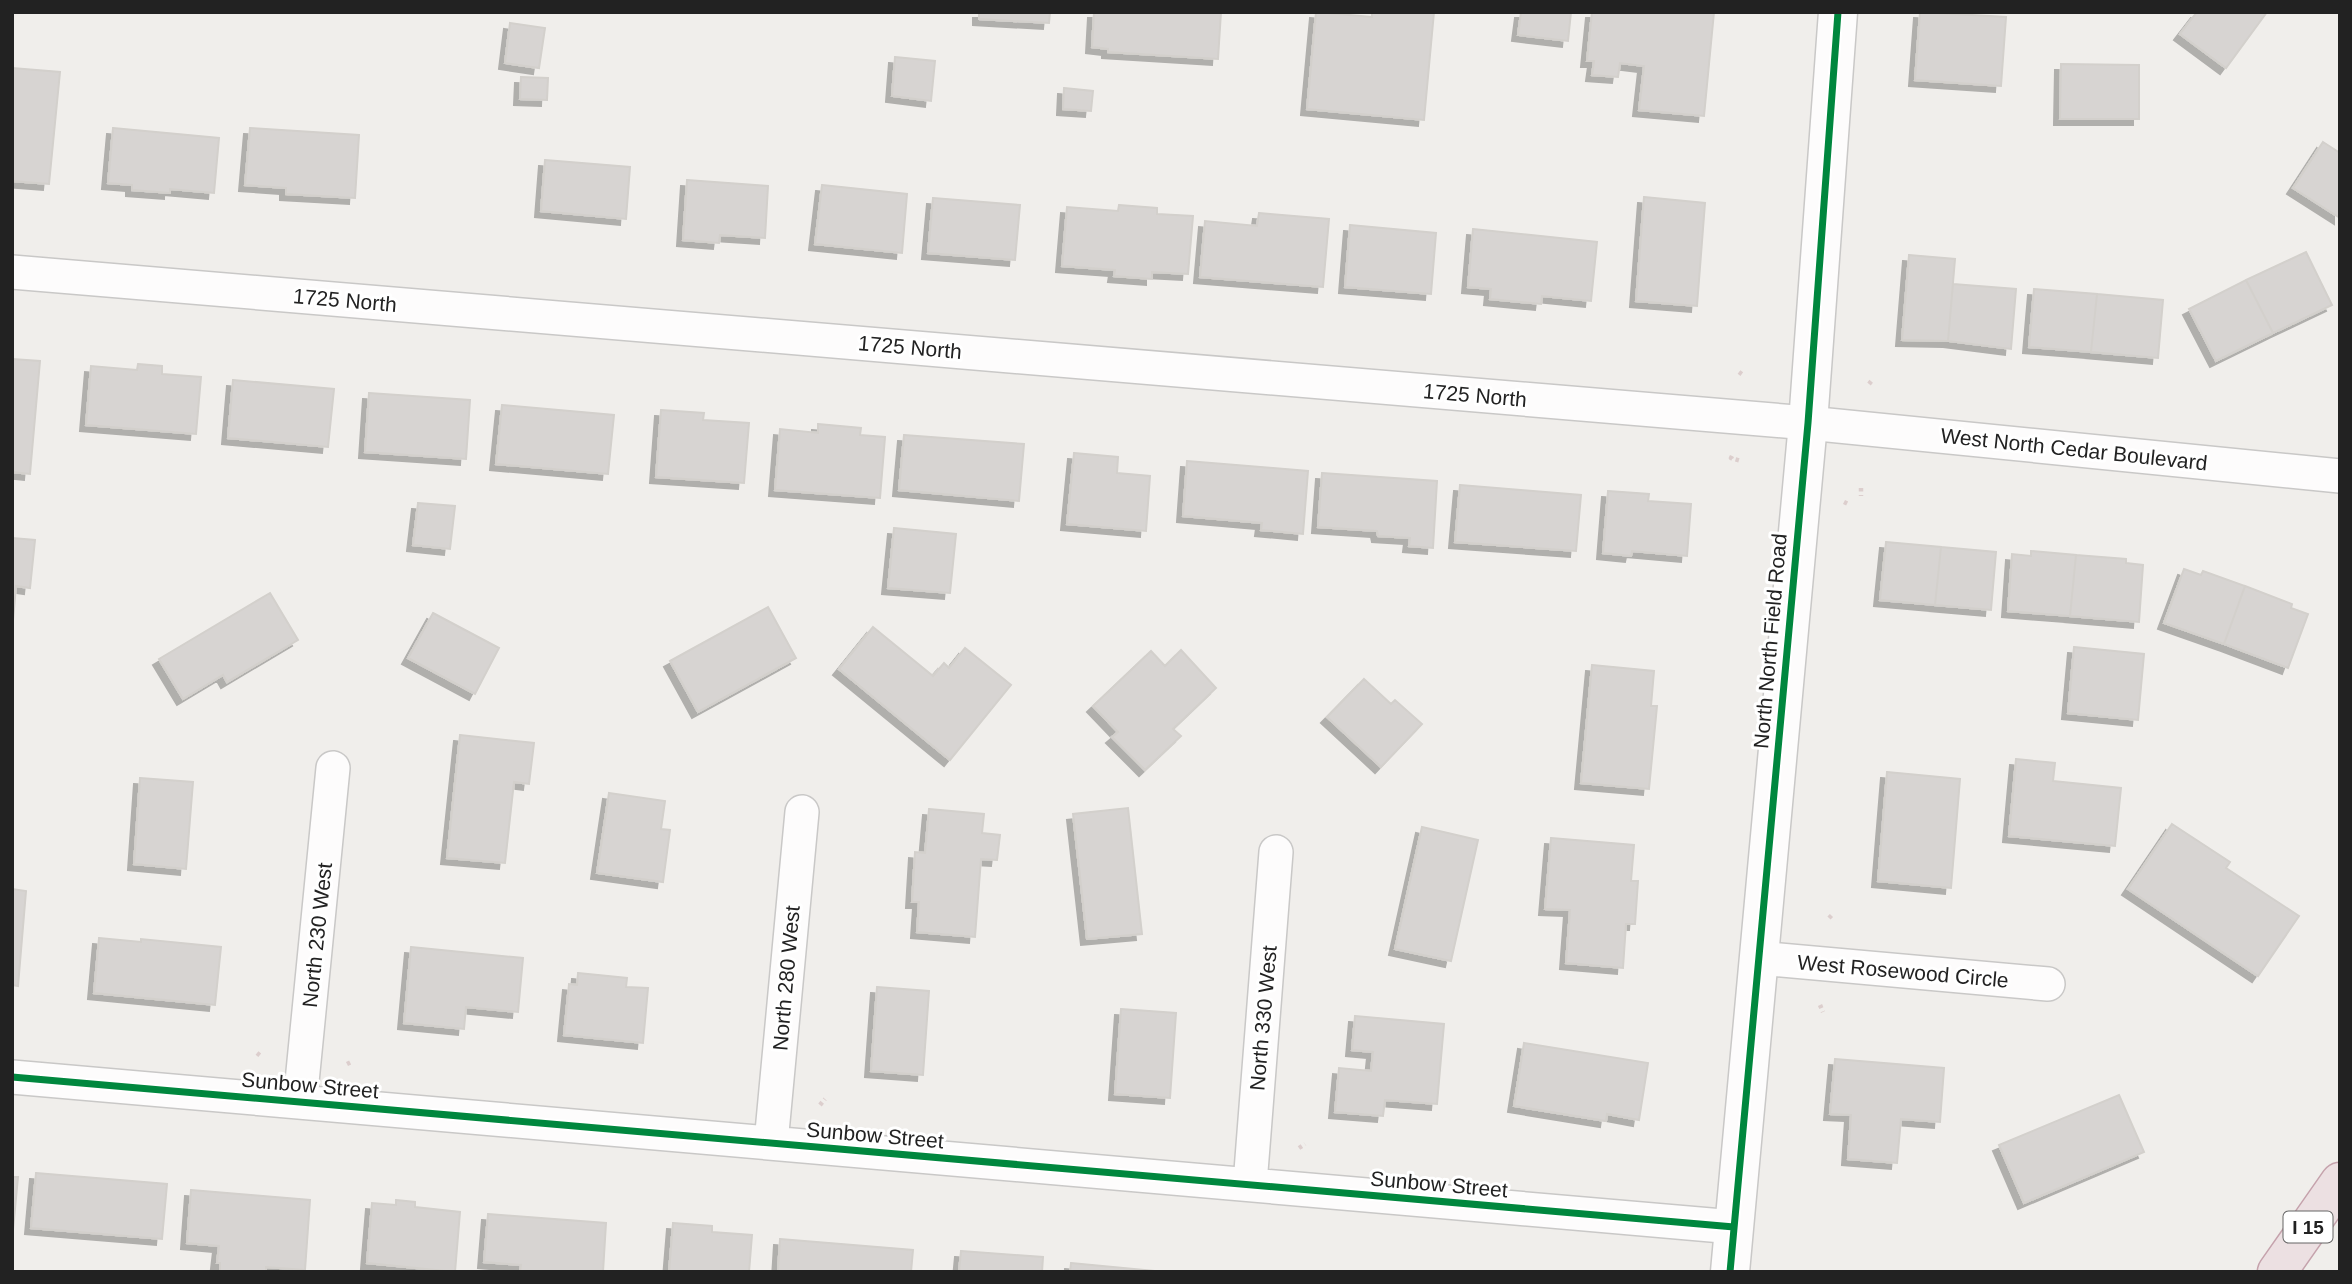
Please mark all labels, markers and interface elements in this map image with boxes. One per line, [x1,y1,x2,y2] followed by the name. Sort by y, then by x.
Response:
[292,284,398,316] street label: 1725 North
[857,331,963,363] street label: 1725 North
[1422,379,1528,411] street label: 1725 North
[1939,424,2209,474] street label: West North Cedar Boulevard
[1749,532,1791,750] street label: North North Field Road
[298,861,336,1009] street label: North 230 West
[768,904,804,1051] street label: North 280 West
[1245,944,1281,1091] street label: North 330 West
[1796,950,2010,992] street label: West Rosewood Circle
[240,1068,380,1102] street label: Sunbow Street
[805,1118,945,1152] street label: Sunbow Street
[1369,1167,1509,1201] street label: Sunbow Street
[2284,1212,2332,1242] road number: I 15

